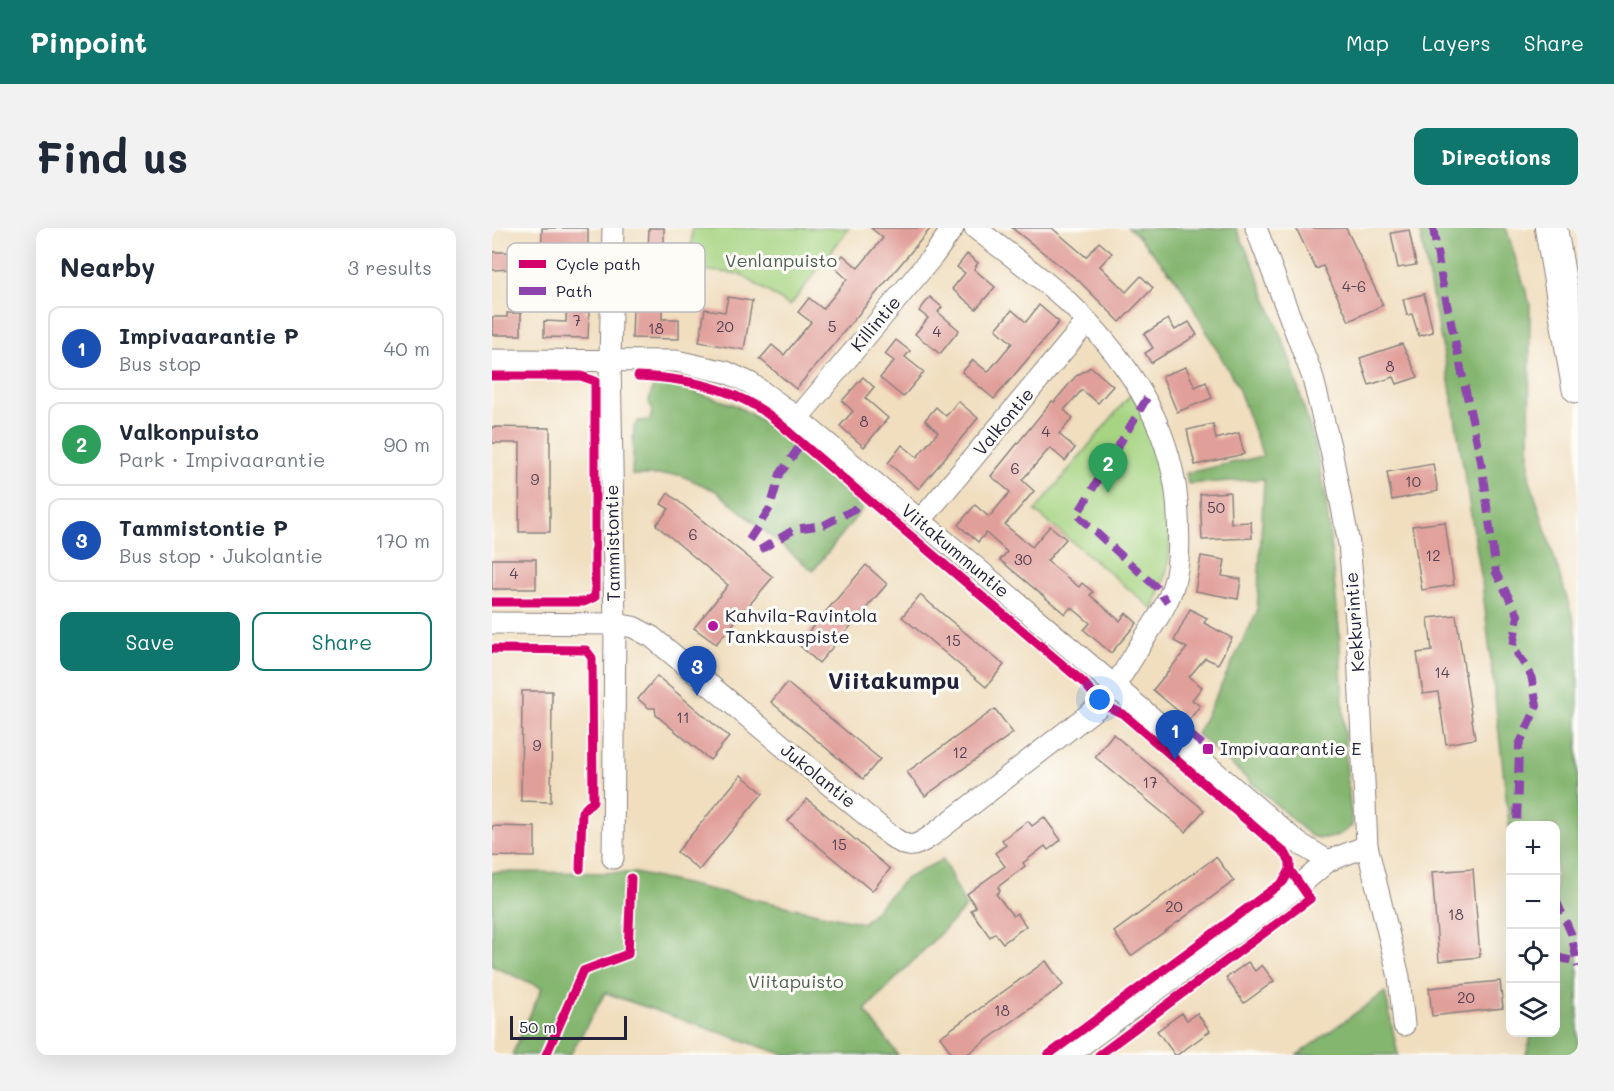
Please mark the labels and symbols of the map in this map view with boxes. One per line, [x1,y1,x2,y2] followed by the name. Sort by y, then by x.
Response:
[507,243,705,312] legend
[725,248,837,272] park label: Venlanpuisto
[556,253,640,274] text: Cycle path
[1342,276,1366,296] house number: 4-6
[556,280,592,301] text: Path
[845,291,905,356] street label: Killintie
[573,310,581,330] house number: 7
[716,316,734,336] house number: 20
[828,316,836,336] house number: 5
[648,318,664,338] house number: 18
[933,321,942,341] house number: 4
[1385,356,1395,376] house number: 8
[968,382,1039,461] street label: Valkontie
[859,411,869,431] house number: 8
[1042,421,1051,441] house number: 4
[1088,444,1128,493] pin: 2
[1010,458,1020,478] house number: 6
[531,469,540,489] house number: 9
[1405,471,1421,491] house number: 10
[599,484,625,602] street label: Tammistontie
[1207,497,1225,517] house number: 50
[897,498,1015,603] street label: Viitakummuntie
[688,524,698,544] house number: 6
[1425,545,1441,565] house number: 12
[1014,549,1032,569] house number: 30
[510,563,519,583] house number: 4
[1339,571,1369,673] street label: Kekkurintie
[725,603,878,648] place label: Kahvila-Ravintola Tankkauspiste
[706,619,720,633] marker: Kahvila-Ravintola Tankkauspiste
[945,630,961,650] house number: 15
[678,646,716,696] pin: 3
[1434,662,1450,682] house number: 14
[828,664,960,695] district label: Viitakumpu
[1085,685,1114,714] your location
[676,707,690,727] house number: 11
[1156,710,1194,760] pin: 1
[533,735,542,755] house number: 9
[1220,736,1362,760] place label: Impivaarantie E
[776,738,861,813] street label: Jukolantie
[952,742,968,762] house number: 12
[1201,742,1215,756] marker: Impivaarantie E
[1142,772,1158,792] house number: 17
[831,834,847,854] house number: 15
[1165,896,1183,916] house number: 20
[1448,904,1464,924] house number: 18
[748,969,844,993] park label: Viitapuisto
[1457,987,1475,1007] house number: 20
[994,1000,1010,1020] house number: 18
[510,1013,627,1040] scale bar

